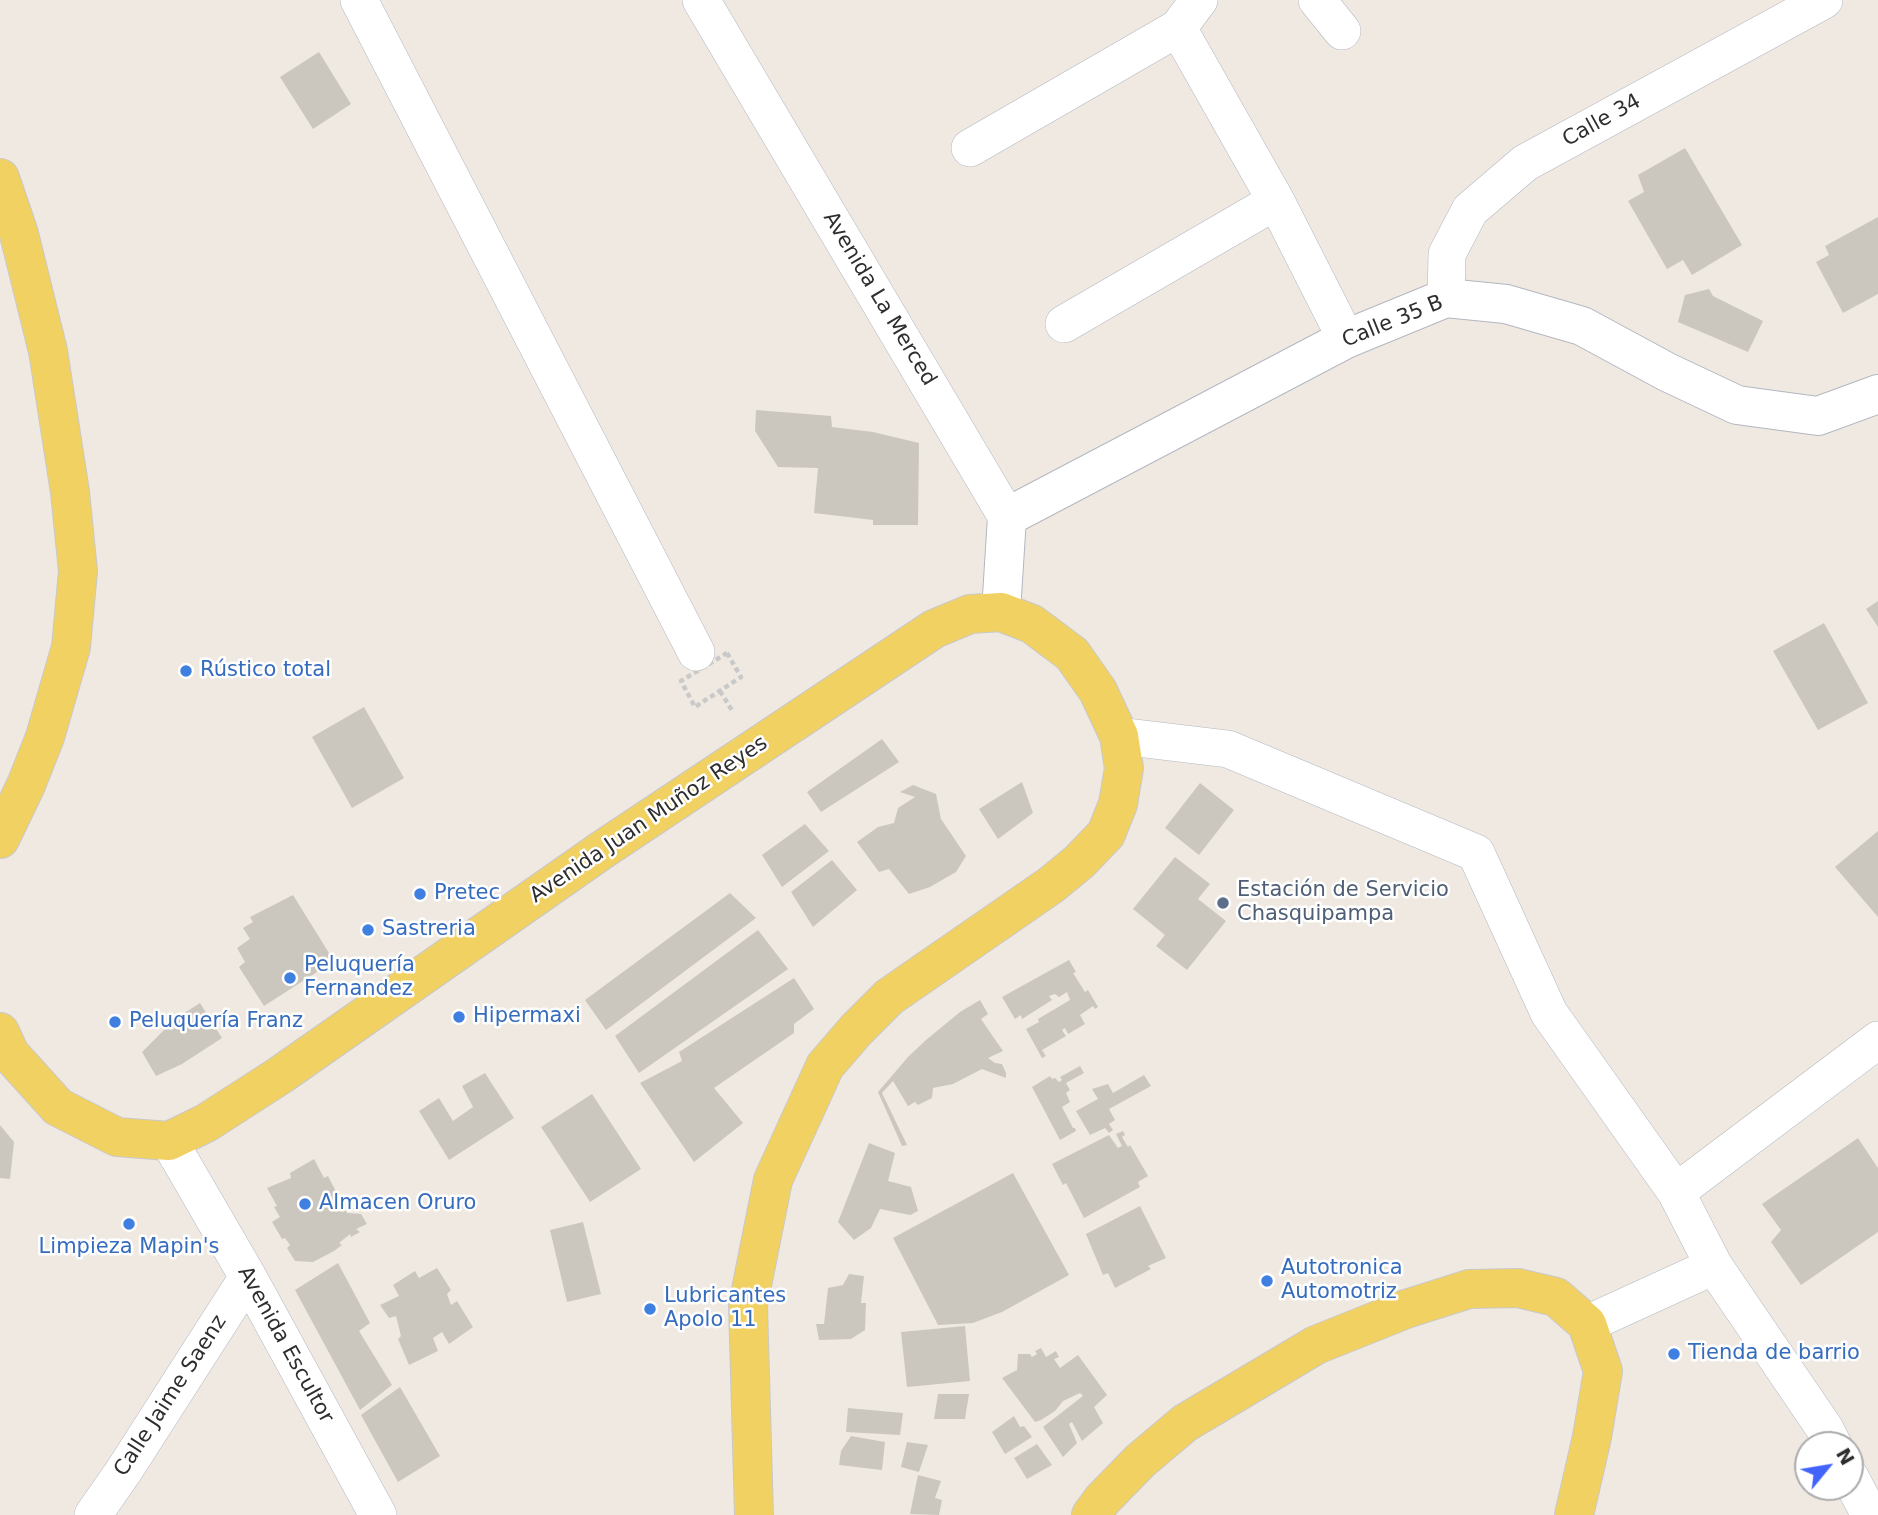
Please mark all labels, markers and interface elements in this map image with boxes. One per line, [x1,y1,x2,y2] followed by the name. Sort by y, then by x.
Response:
[1558,89,1646,153] street label: Calle 34
[817,207,941,391] street label: Avenida La Merced
[1339,290,1447,354] street label: Calle 35 B
[200,658,331,684] place label: Rústico total
[178,663,194,679] marker: Rústico total
[525,731,773,909] street label: Avenida Juan Muñoz Reyes
[1237,878,1449,928] place label: Estación de Servicio Chasquipampa
[434,881,500,907] place label: Pretec
[412,886,428,902] marker: Pretec
[1215,895,1231,911] marker: Estación de Servicio Chasquipampa
[382,917,476,943] place label: Sastreria
[360,922,376,938] marker: Sastreria
[304,953,415,1003] place label: Peluquería Fernandez
[282,970,298,986] marker: Peluquería Fernandez
[473,1004,581,1030] place label: Hipermaxi
[129,1009,303,1035] place label: Peluquería Franz
[451,1009,467,1025] marker: Hipermaxi
[107,1014,123,1030] marker: Peluquería Franz
[319,1191,476,1217] place label: Almacen Oruro
[297,1196,313,1212] marker: Almacen Oruro
[121,1216,137,1232] marker: Limpieza Mapin's
[39,1235,219,1261] place label: Limpieza Mapin's
[1281,1256,1403,1306] place label: Autotronica Automotriz
[232,1262,338,1428] street label: Avenida Escultor
[1259,1273,1275,1289] marker: Autotronica Automotriz
[664,1284,786,1334] place label: Lubricantes Apolo 11
[642,1301,658,1317] marker: Lubricantes Apolo 11
[109,1311,233,1481] street label: Calle Jaime Saenz
[1688,1341,1860,1367] place label: Tienda de barrio
[1666,1346,1682,1362] marker: Tienda de barrio
[1794,1431,1864,1501] north arrow
[1832,1444,1859,1469] text: N

